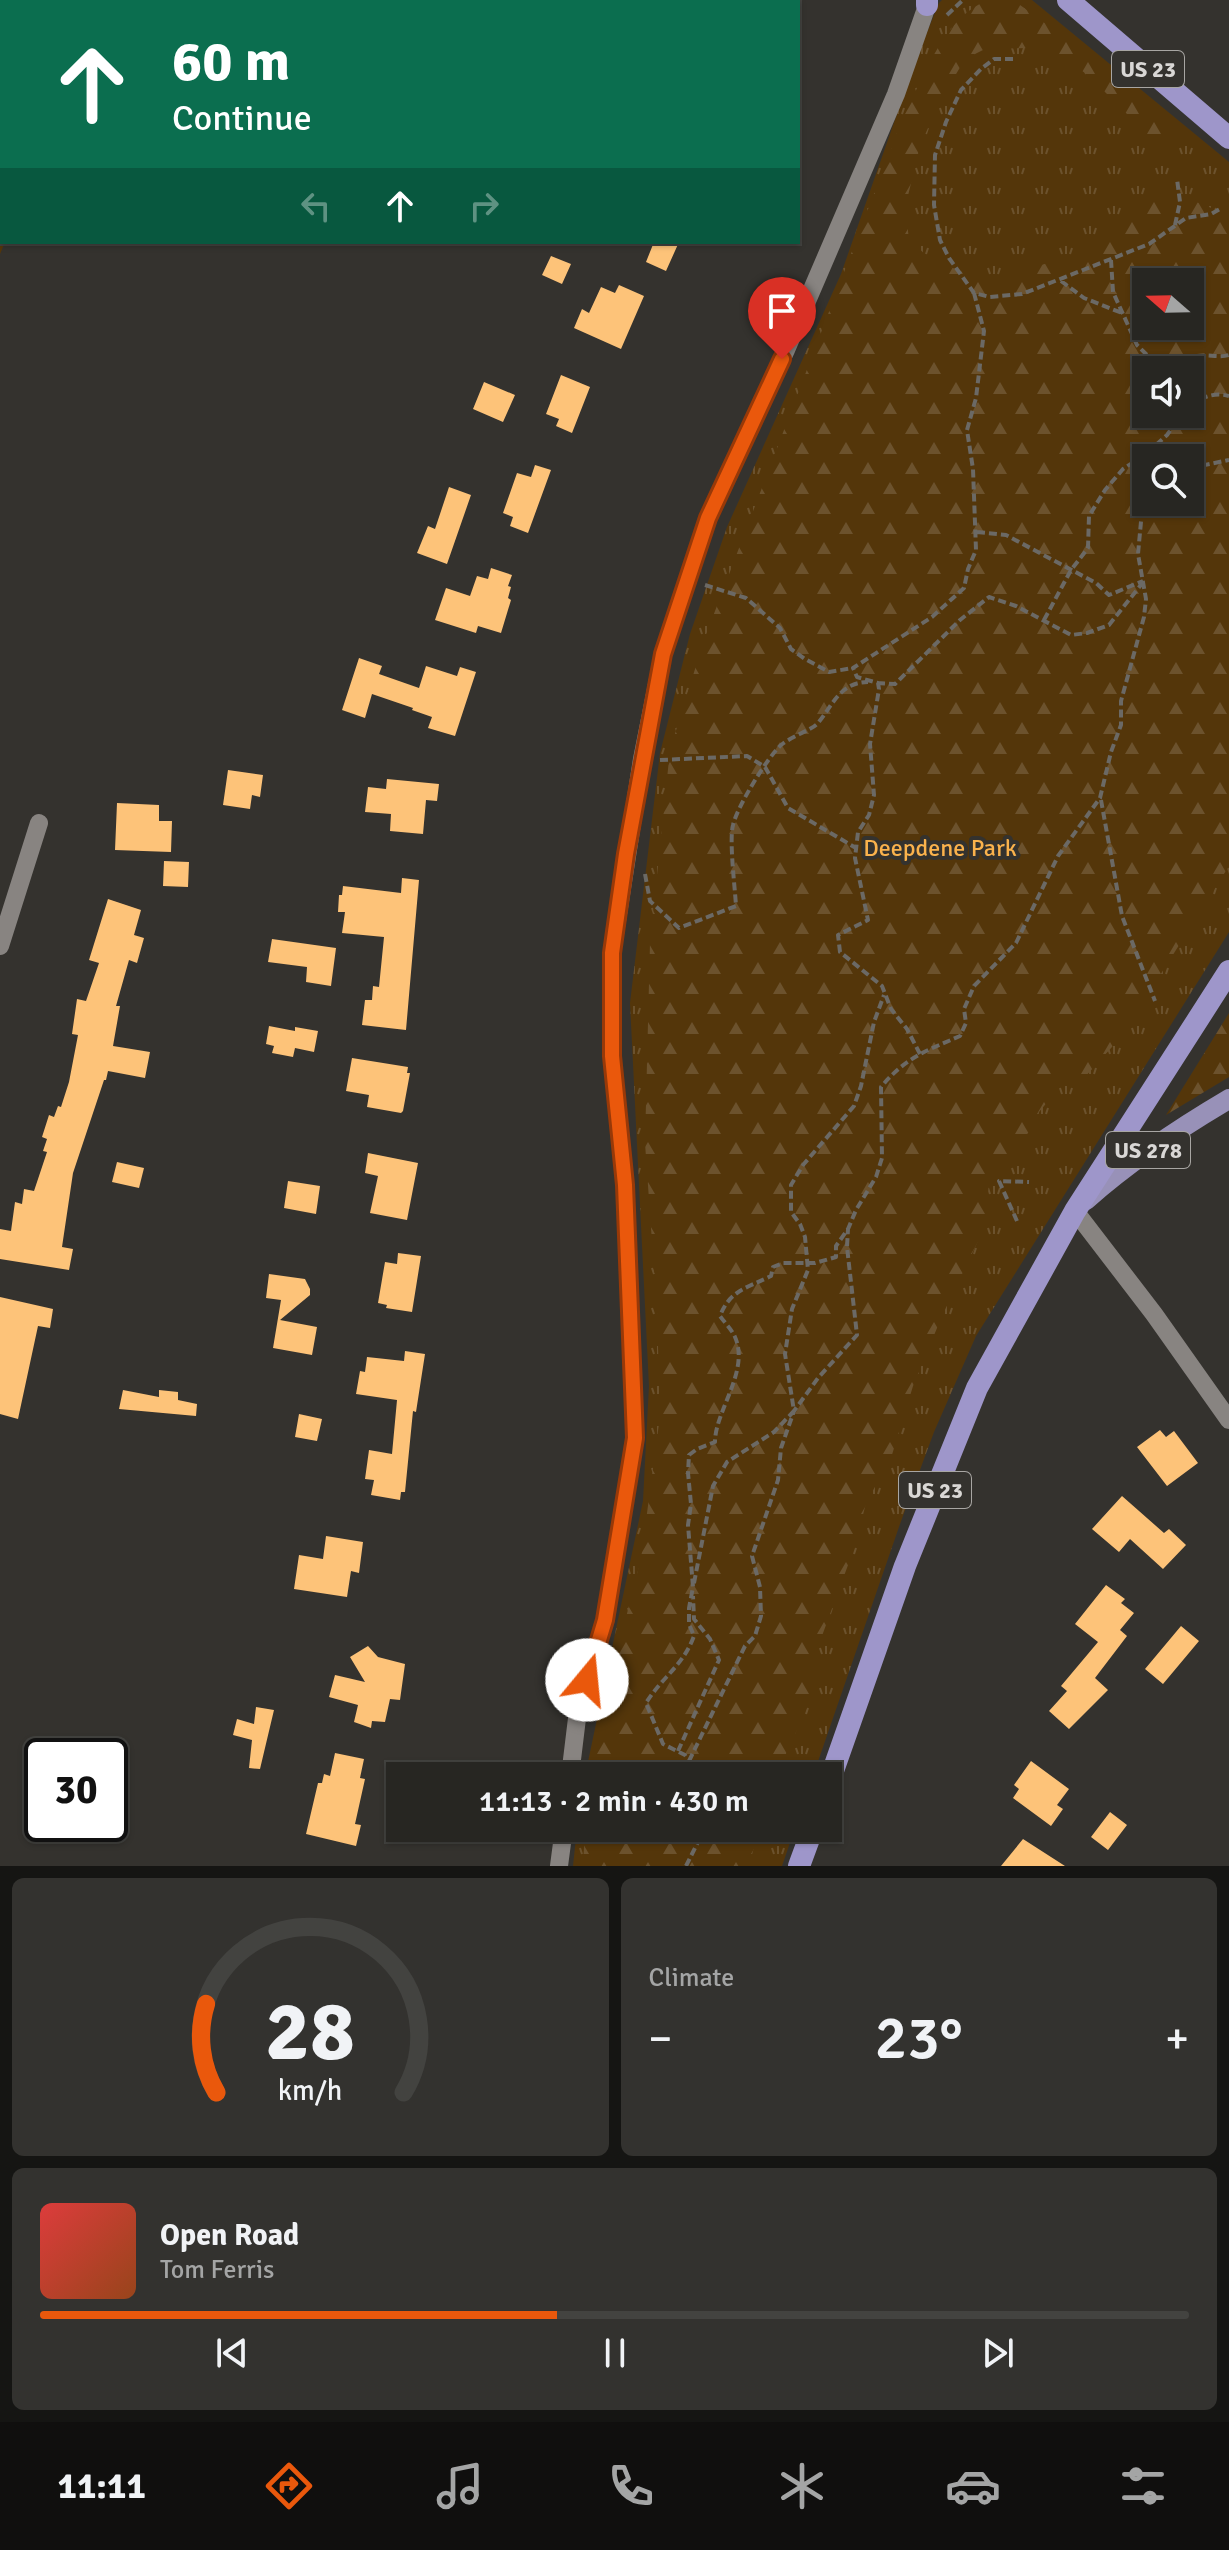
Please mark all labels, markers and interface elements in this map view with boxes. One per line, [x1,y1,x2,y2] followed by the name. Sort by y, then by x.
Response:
[172,27,290,96] text: 60 m
[40,32,144,136] icon: ahead
[1112,51,1184,87] road number: US 23
[172,96,312,141] text: Continue
[294,184,338,228] icon: left
[378,184,422,228] icon: ahead
[462,184,506,228] icon: right
[1132,268,1204,340] north arrow
[1132,268,1204,516] map controls
[748,277,816,359] pin
[760,289,804,333] icon: arrive
[1132,356,1204,428] button: sound
[1132,444,1204,516] button: search
[863,833,1017,863] park label: Deepdene Park
[1106,1132,1190,1168] road number: US 278
[899,1472,971,1508] road number: US 23
[545,1638,629,1722] position arrow
[24,1738,128,1842] speed limit sign: 30
[479,1783,749,1820] text: 11:13 · 2 min · 430 m
[649,1962,734,1994] text: Climate
[265,1981,355,2083] text: 28
[875,2002,963,2076] text: 23°
[649,2012,672,2066] text: −
[1165,2012,1189,2066] text: +
[278,2073,343,2108] text: km/h
[160,2217,299,2254] text: Open Road
[160,2254,274,2286] text: Tom Ferris
[210,2331,254,2375] icon: previous
[593,2331,637,2375] icon: pause
[976,2331,1020,2375] icon: next
[261,2458,317,2514] icon: directions
[432,2458,488,2514] icon: music
[603,2458,659,2514] icon: phone
[774,2458,830,2514] icon: climate
[945,2458,1001,2514] icon: car
[1115,2458,1171,2514] icon: filters
[57,2464,146,2509] text: 11:11

